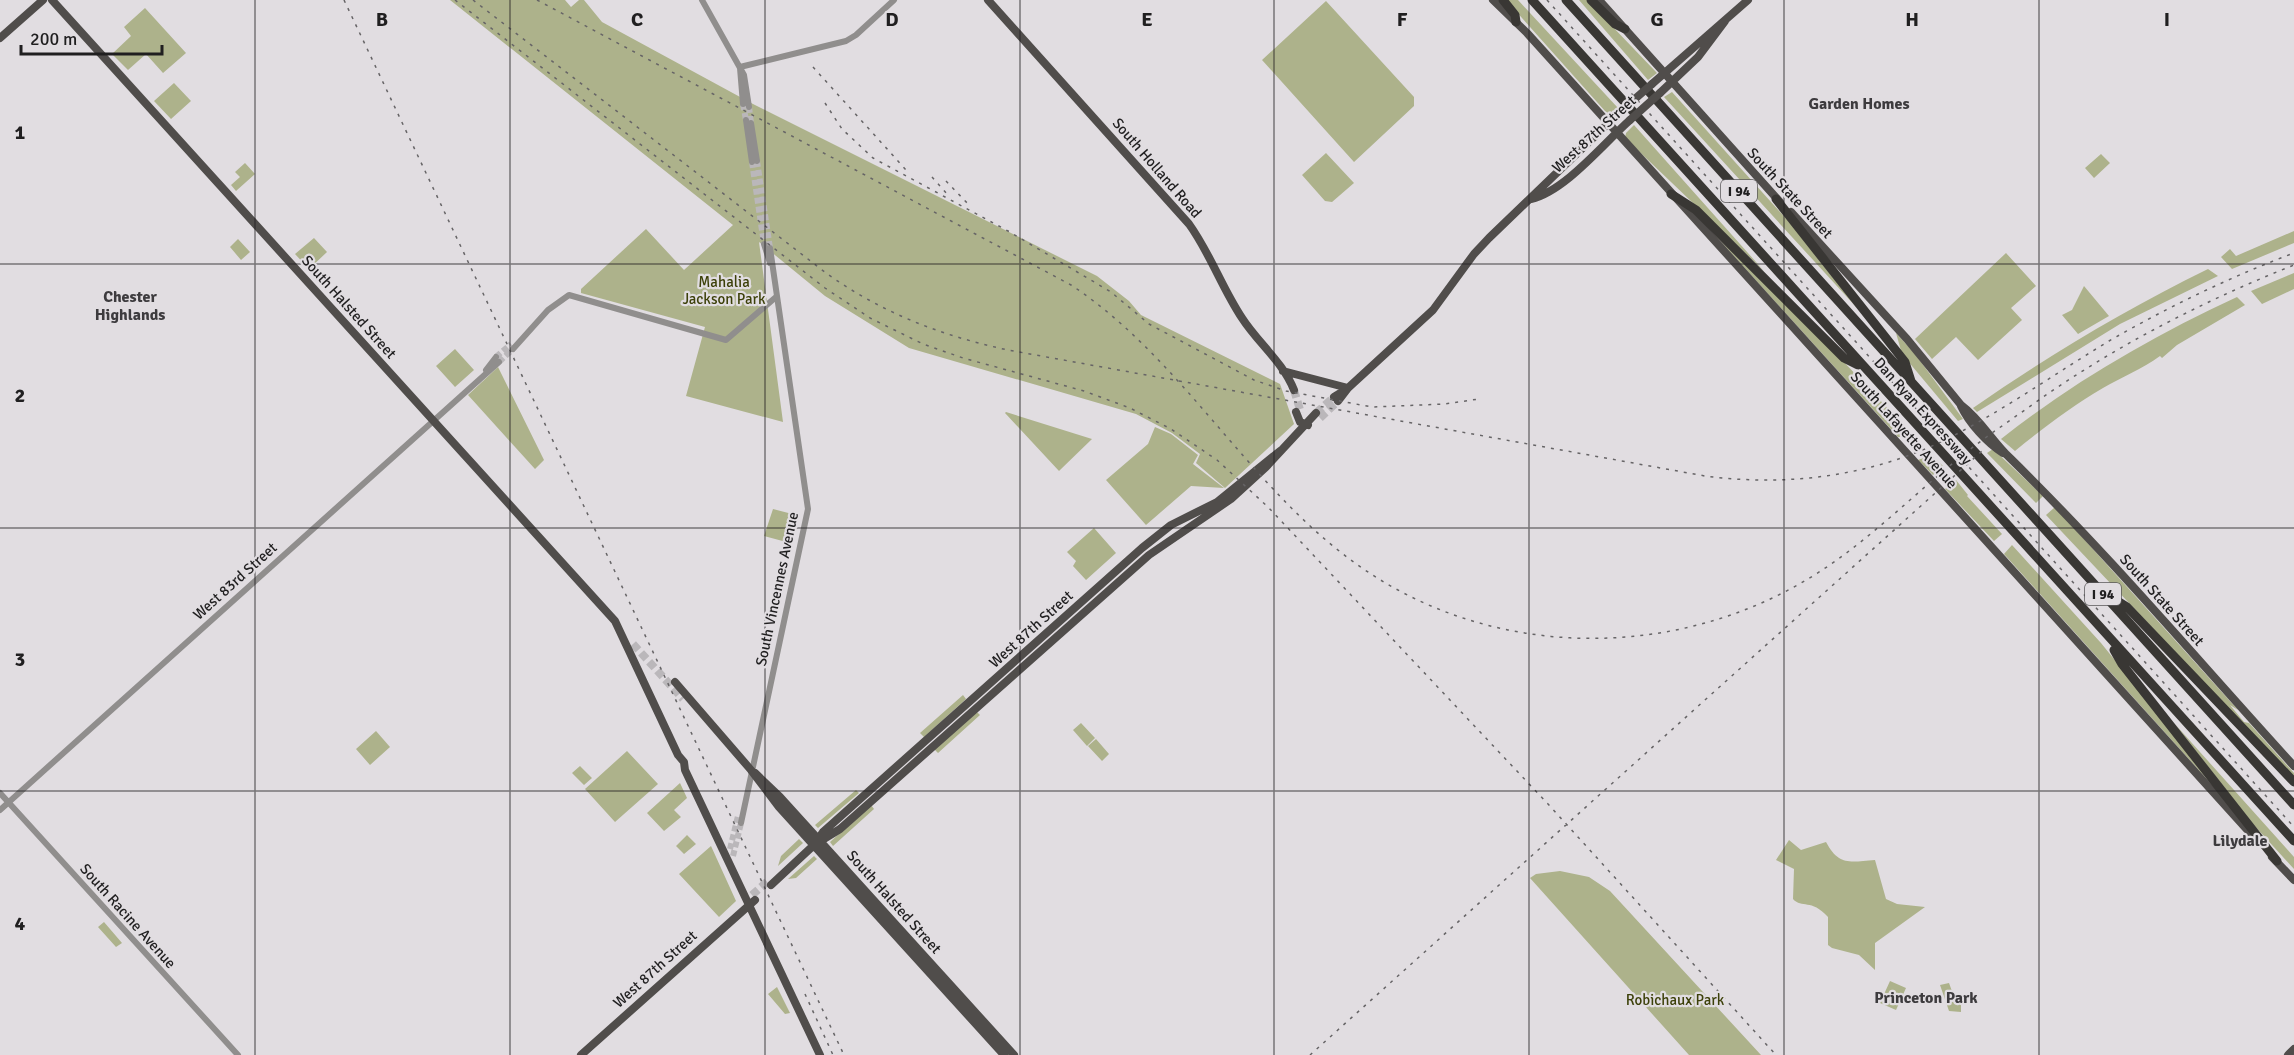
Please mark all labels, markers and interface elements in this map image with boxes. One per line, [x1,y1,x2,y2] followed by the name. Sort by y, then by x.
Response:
[376,7,388,32] text: B
[631,7,643,32] text: C
[885,7,899,32] text: D
[1141,7,1153,32] text: E
[1397,7,1408,32] text: F
[1650,7,1664,32] text: G
[1905,7,1919,32] text: H
[2164,7,2170,32] text: I
[21,18,162,56] scale bar
[30,28,77,50] text: 200 m
[1548,92,1640,176] street label: West 87th Street
[1809,94,1909,114] district label: Garden Homes
[1109,114,1205,222] street label: South Holland Road
[15,120,26,145] text: 1
[1743,144,1837,242] street label: South State Street
[1721,180,1757,202] road number: I 94
[298,252,400,362] street label: South Halsted Street
[682,273,766,308] park label: Mahalia Jackson Park
[95,287,165,325] district label: Chester Highlands
[1870,354,1976,468] street label: Dan Ryan Expressway
[1847,368,1961,492] street label: South Lafayette Avenue
[15,383,25,408] text: 2
[752,510,802,668] street label: South Vincennes Avenue
[189,539,281,623] street label: West 83rd Street
[2116,550,2208,650] street label: South State Street
[2085,583,2121,605] road number: I 94
[985,587,1077,671] street label: West 87th Street
[15,647,25,672] text: 3
[2212,831,2268,851] district label: Lilydale
[843,847,945,957] street label: South Halsted Street
[76,860,180,972] street label: South Racine Avenue
[15,911,26,936] text: 4
[609,927,701,1011] street label: West 87th Street
[1874,988,1978,1008] district label: Princeton Park
[1626,991,1725,1009] park label: Robichaux Park

